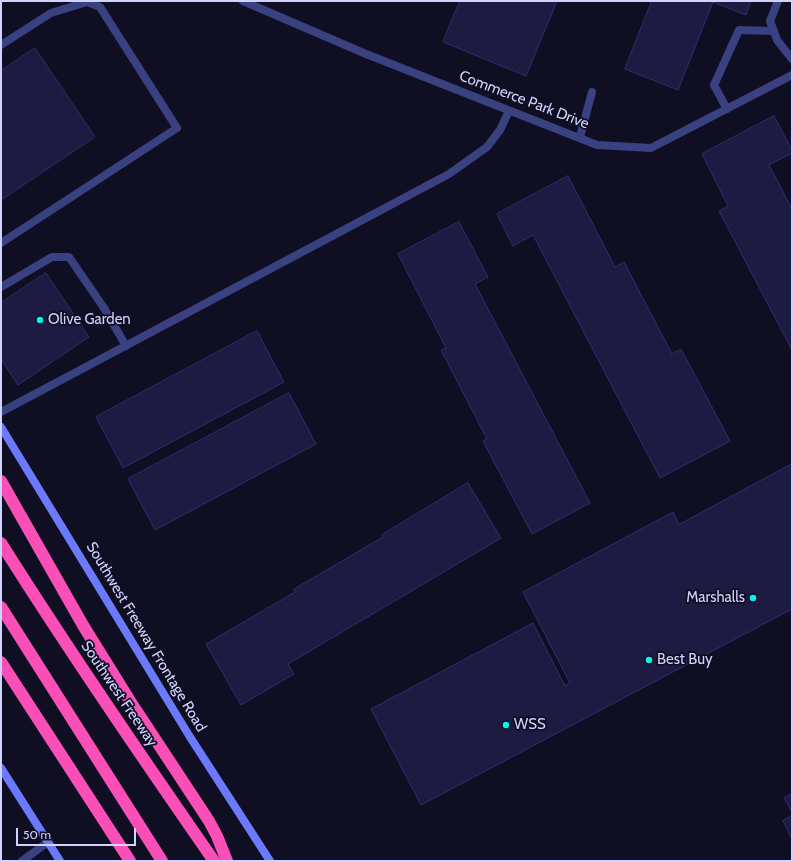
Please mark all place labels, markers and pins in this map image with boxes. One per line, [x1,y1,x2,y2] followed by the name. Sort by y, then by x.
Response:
[48,311,131,329] place label: Olive Garden
[35,315,45,325] marker: Olive Garden
[686,589,745,607] place label: Marshalls
[748,593,758,603] marker: Marshalls
[657,651,713,669] place label: Best Buy
[644,655,654,665] marker: Best Buy
[514,716,546,734] place label: WSS
[501,720,511,730] marker: WSS

